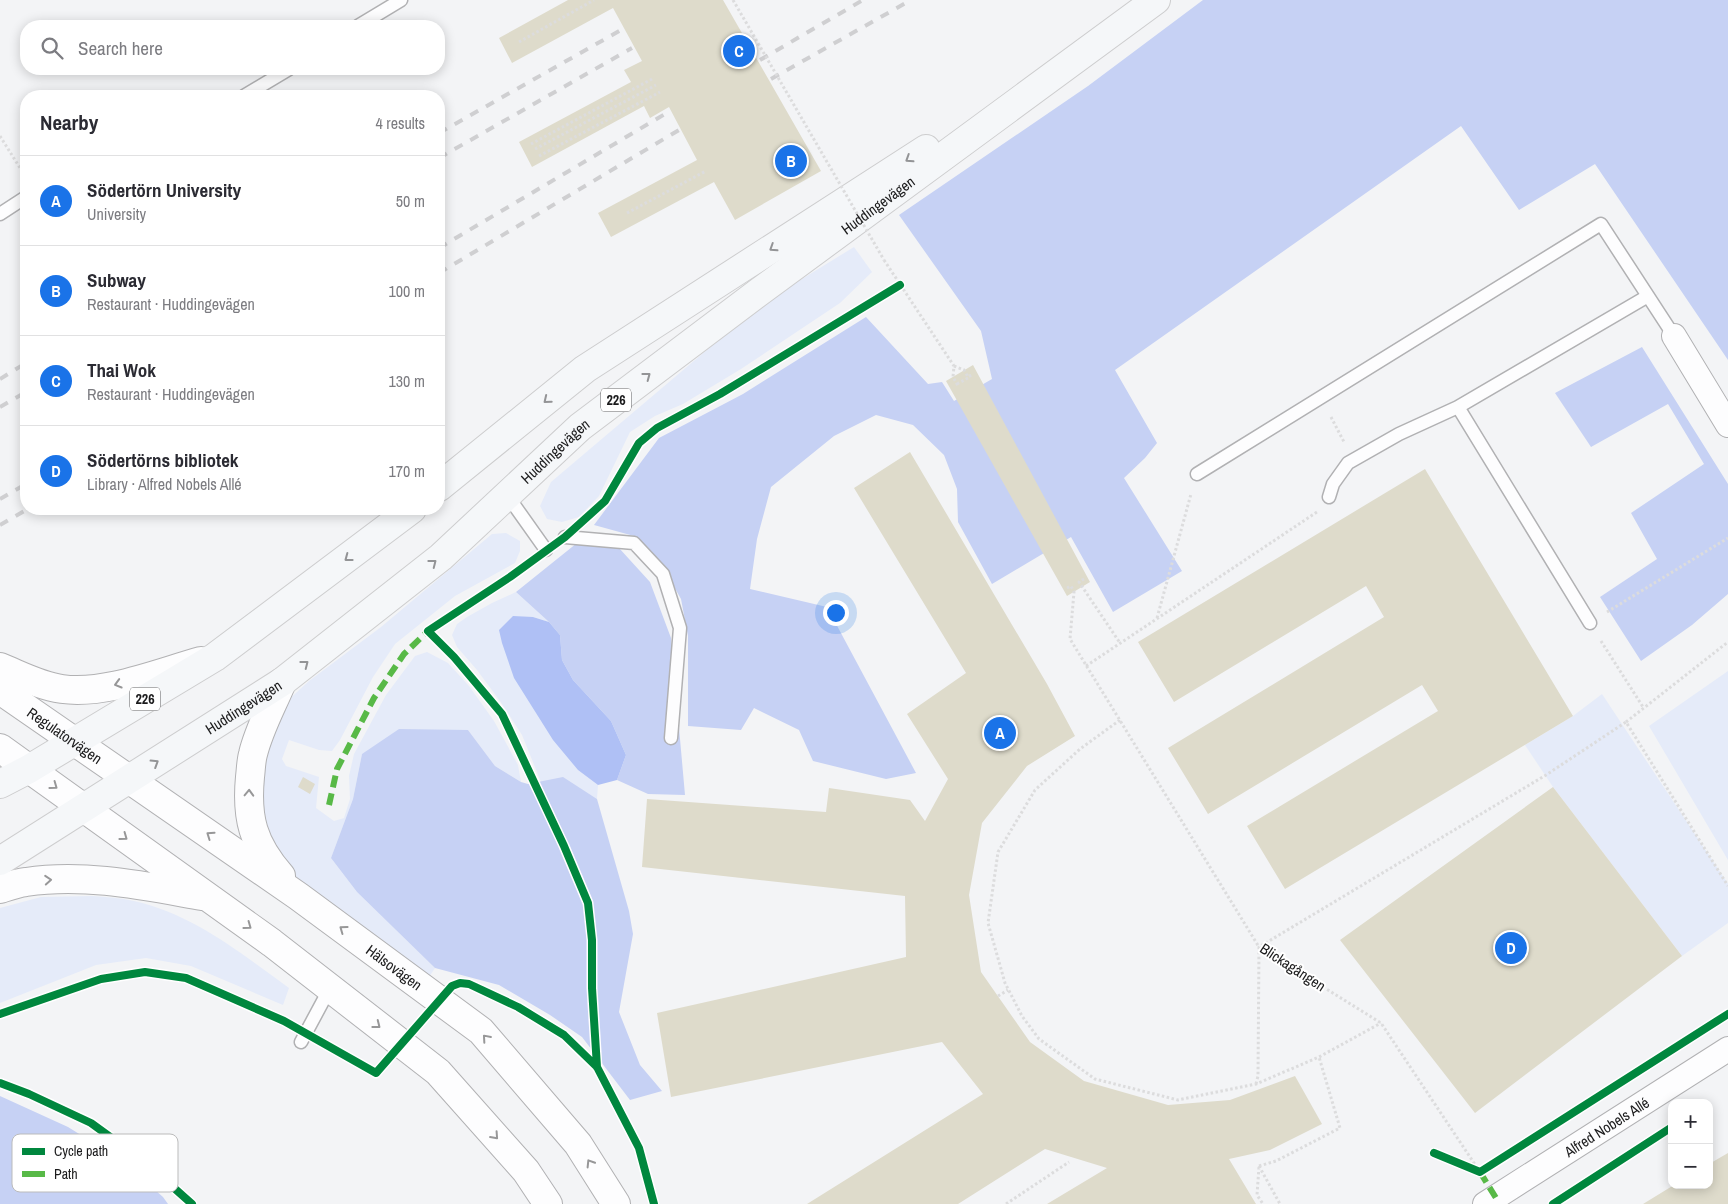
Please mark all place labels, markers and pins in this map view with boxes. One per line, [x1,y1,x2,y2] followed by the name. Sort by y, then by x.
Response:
[723,32,755,70] pin: C
[775,142,807,180] pin: B
[984,714,1016,752] pin: A
[1495,929,1527,967] pin: D

